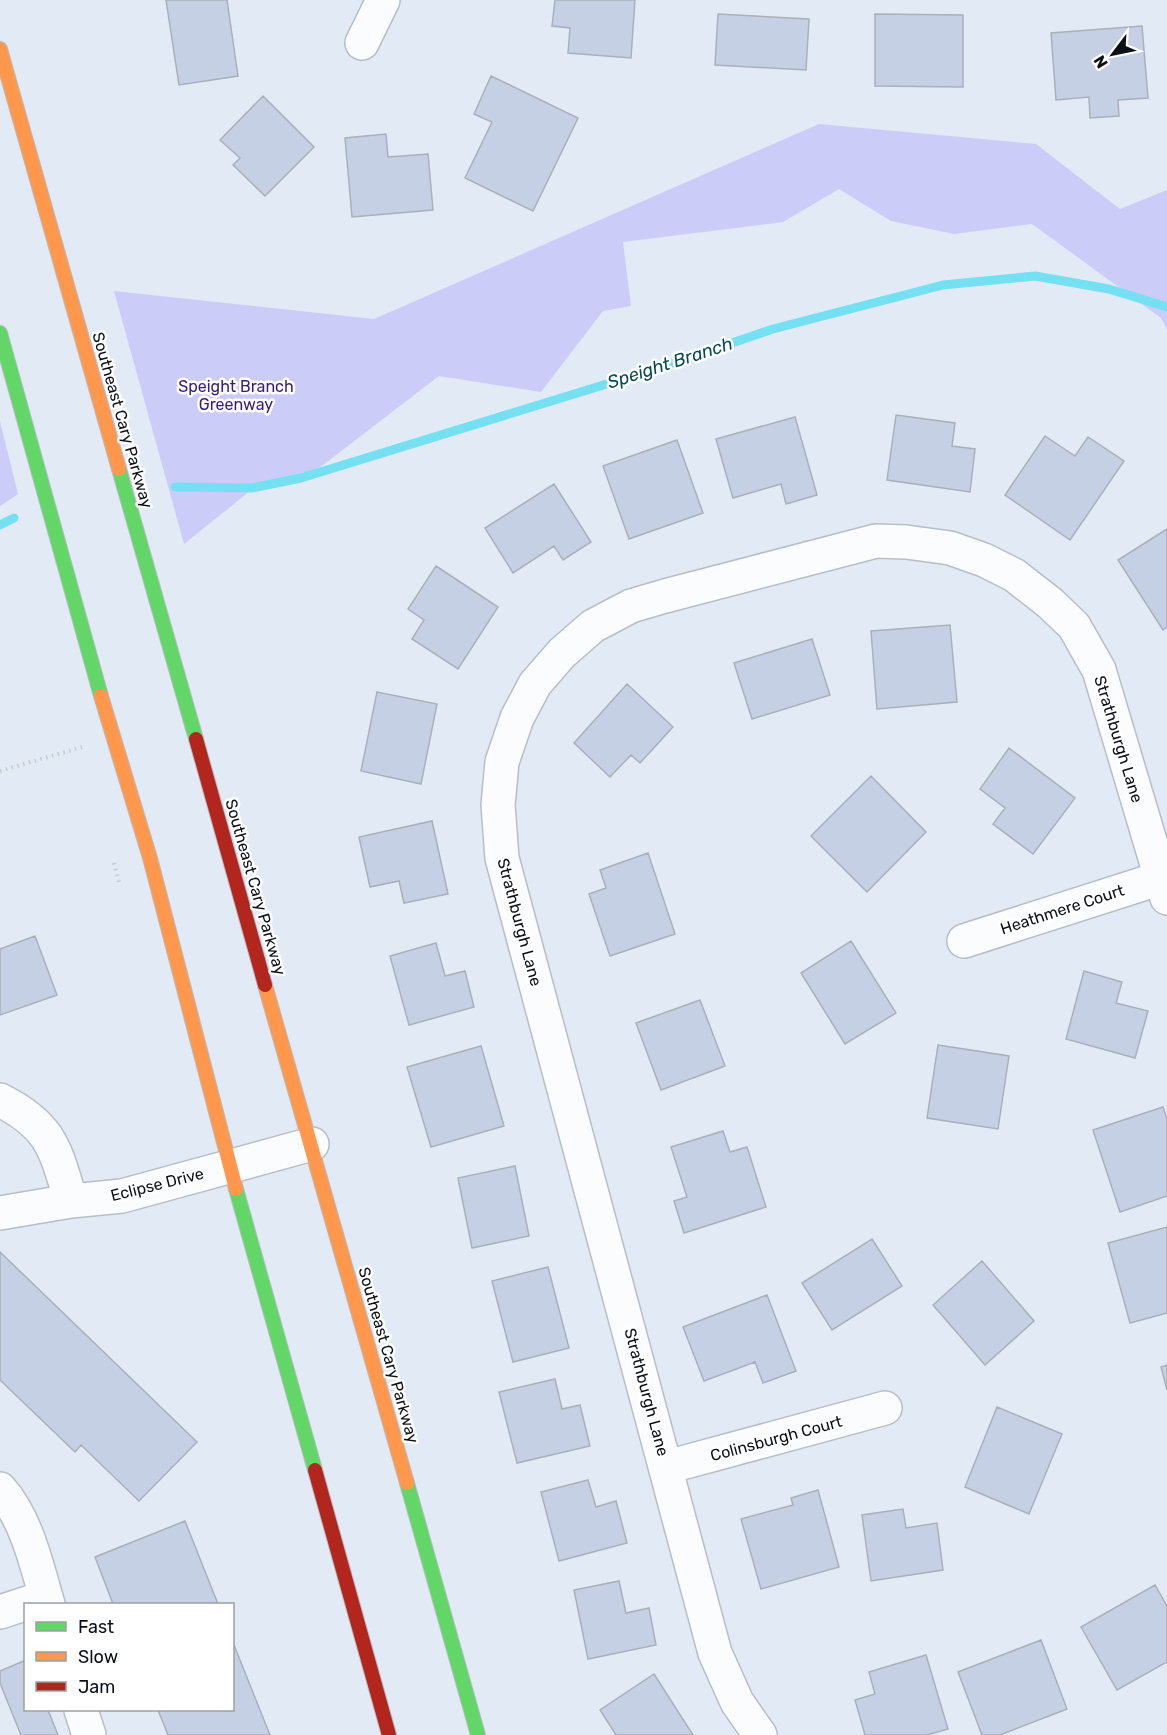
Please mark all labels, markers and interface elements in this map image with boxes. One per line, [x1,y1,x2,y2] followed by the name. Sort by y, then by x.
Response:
[1083,24,1143,84] north arrow
[1090,52,1112,72] text: N
[88,330,157,510] street label: Southeast Cary Parkway
[605,332,735,394] water label: Speight Branch
[178,377,294,414] park label: Speight Branch Greenway
[1090,673,1147,805] street label: Strathburgh Lane
[221,797,290,977] street label: Southeast Cary Parkway
[493,856,546,988] street label: Strathburgh Lane
[998,881,1126,938] street label: Heathmere Court
[109,1164,206,1205] street label: Eclipse Drive
[354,1265,423,1445] street label: Southeast Cary Parkway
[620,1326,673,1458] street label: Strathburgh Lane
[708,1412,844,1465] street label: Colinsburgh Court
[24,1603,234,1711] legend
[78,1616,114,1638] text: Fast
[78,1646,118,1668] text: Slow
[78,1676,115,1698] text: Jam

